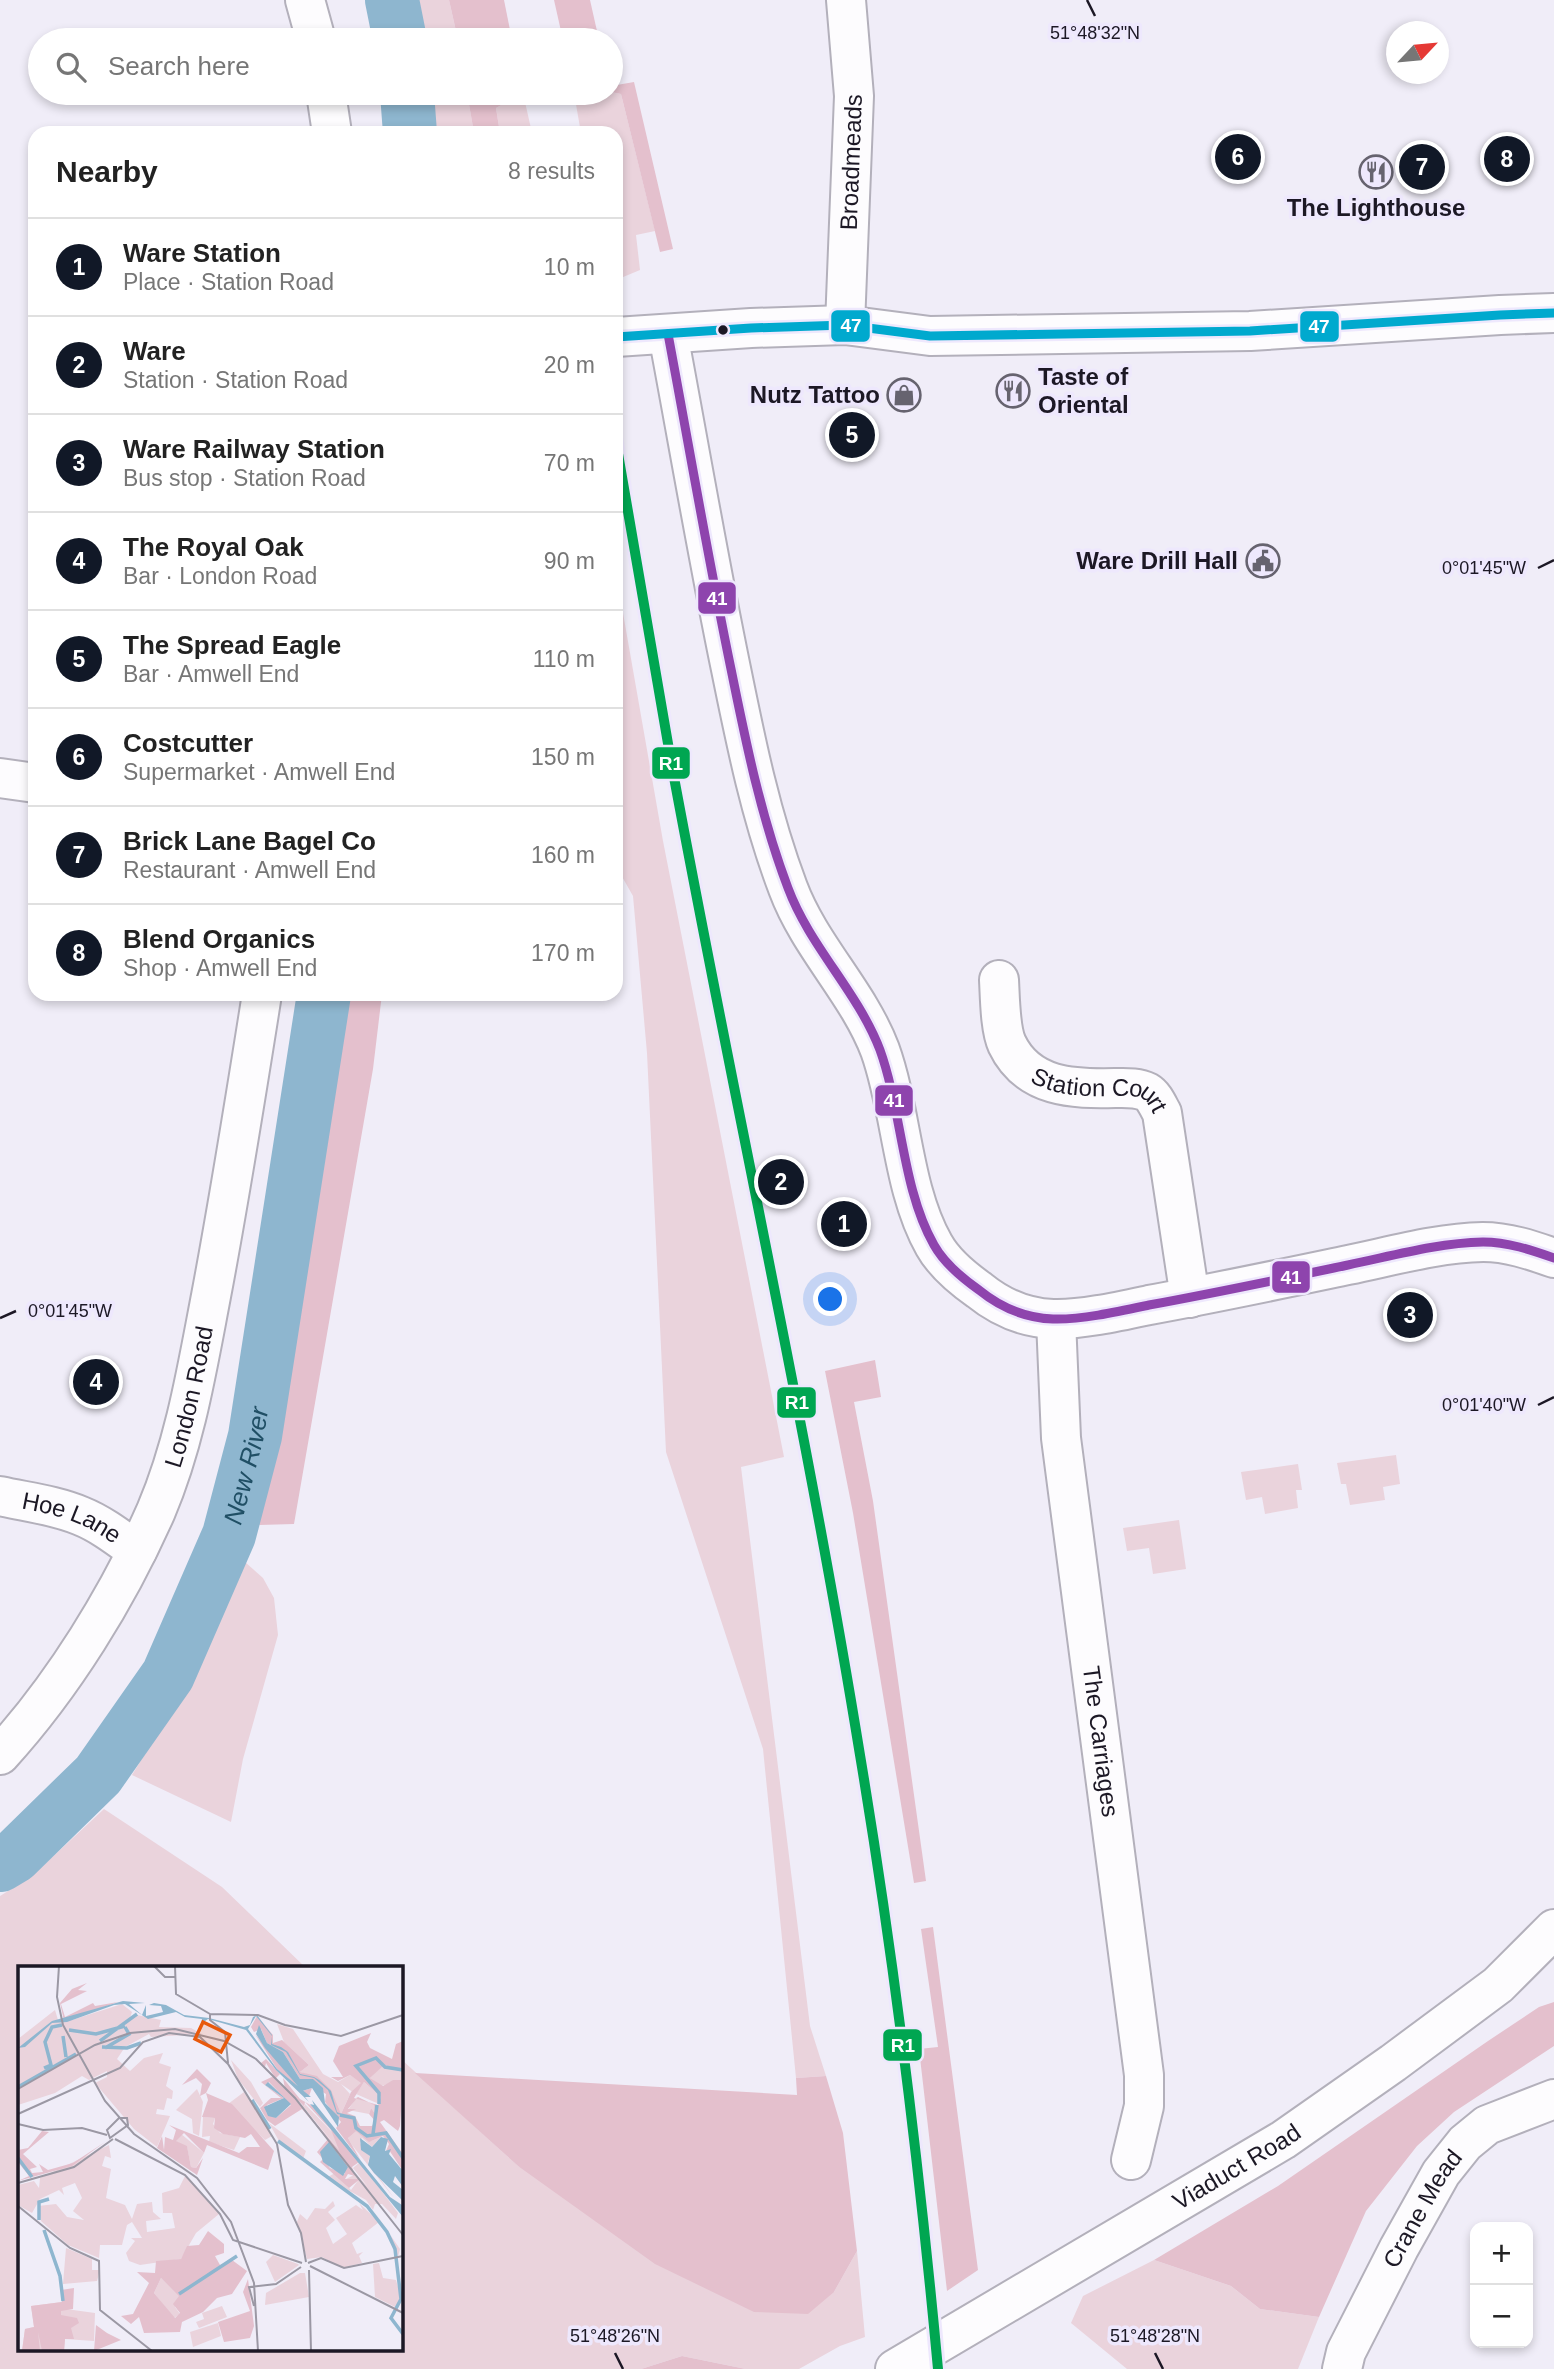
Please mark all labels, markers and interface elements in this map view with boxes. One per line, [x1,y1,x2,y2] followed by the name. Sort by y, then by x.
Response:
[1386,21,1449,84] north arrow
[1050,23,1140,43] text: 51°48'32"N
[28,28,623,105] search box
[52,48,90,86] icon: search
[108,51,250,81] text: Search here
[835,94,867,231] street label: Broadmeads
[1215,131,1261,183] pin: 6
[1484,133,1530,185] pin: 8
[1399,141,1445,193] pin: 7
[1357,153,1395,191] restaurant icon: The Lighthouse
[56,155,158,188] text: Nearby
[508,158,595,184] text: 8 results
[1287,194,1465,221] place label: The Lighthouse
[123,238,281,268] text: Ware Station
[73,254,85,280] text: 1
[544,254,595,280] text: 10 m
[123,269,334,295] text: Place · Station Road
[830,309,871,343] line badge: 47
[1299,310,1340,343] line badge: 47
[840,315,862,336] text: 47
[1308,316,1330,337] text: 47
[716,323,730,337] unlabelled marker
[123,336,186,366] text: Ware
[73,352,85,378] text: 2
[544,352,595,378] text: 20 m
[1038,363,1129,418] place label: Taste of Oriental
[123,367,348,393] text: Station · Station Road
[994,372,1032,410] restaurant icon: Taste of Oriental
[885,376,923,414] shop icon: Nutz Tattoo
[750,381,880,408] place label: Nutz Tattoo
[829,409,875,461] pin: 5
[123,434,385,464] text: Ware Railway Station
[73,450,85,476] text: 3
[544,450,595,476] text: 70 m
[123,465,366,491] text: Bus stop · Station Road
[123,532,304,562] text: The Royal Oak
[1244,542,1282,580] public building icon: Ware Drill Hall
[1076,547,1238,574] place label: Ware Drill Hall
[73,548,85,574] text: 4
[544,548,595,574] text: 90 m
[1442,558,1526,578] text: 0°01'45"W
[123,563,317,589] text: Bar · London Road
[697,581,737,615] line badge: 41
[706,588,728,609] text: 41
[123,630,341,660] text: The Spread Eagle
[73,646,85,672] text: 5
[533,646,595,672] text: 110 m
[123,661,299,687] text: Bar · Amwell End
[123,728,253,758] text: Costcutter
[73,744,85,770] text: 6
[531,744,595,770] text: 150 m
[651,746,691,780] line badge: R1
[659,753,684,774] text: R1
[123,759,395,785] text: Supermarket · Amwell End
[123,826,376,856] text: Brick Lane Bagel Co
[73,842,85,868] text: 7
[531,842,595,868] text: 160 m
[123,857,376,883] text: Restaurant · Amwell End
[123,924,315,954] text: Blend Organics
[73,940,85,966] text: 8
[531,940,595,966] text: 170 m
[123,955,317,981] text: Shop · Amwell End
[1027,1062,1173,1117] street label: Station Court
[874,1084,914,1117] line badge: 41
[883,1090,905,1111] text: 41
[758,1156,804,1208] pin: 2
[821,1198,867,1250] pin: 1
[1271,1260,1311,1294] line badge: 41
[1280,1267,1302,1288] text: 41
[813,1282,847,1316] your location
[1387,1289,1433,1341] pin: 3
[28,1301,112,1321] text: 0°01'45"W
[159,1324,218,1471] street label: London Road
[73,1356,119,1408] pin: 4
[776,1386,817,1419] line badge: R1
[785,1392,810,1413] text: R1
[1442,1395,1526,1415] text: 0°01'40"W
[217,1403,275,1527] water label: New River
[20,1487,127,1548] street label: Hoe Lane
[1078,1664,1124,1818] street label: The Carriages
[18,1966,402,2352] inset map
[882,2028,923,2062] line badge: R1
[891,2035,916,2056] text: R1
[1168,2118,1305,2215] street label: Viaduct Road
[1377,2144,1467,2272] street label: Crane Mead
[1470,2222,1533,2348] map controls
[1470,2222,1533,2285] button: +
[1470,2285,1533,2348] button: −
[570,2326,660,2346] text: 51°48'26"N
[1110,2326,1200,2346] text: 51°48'28"N

